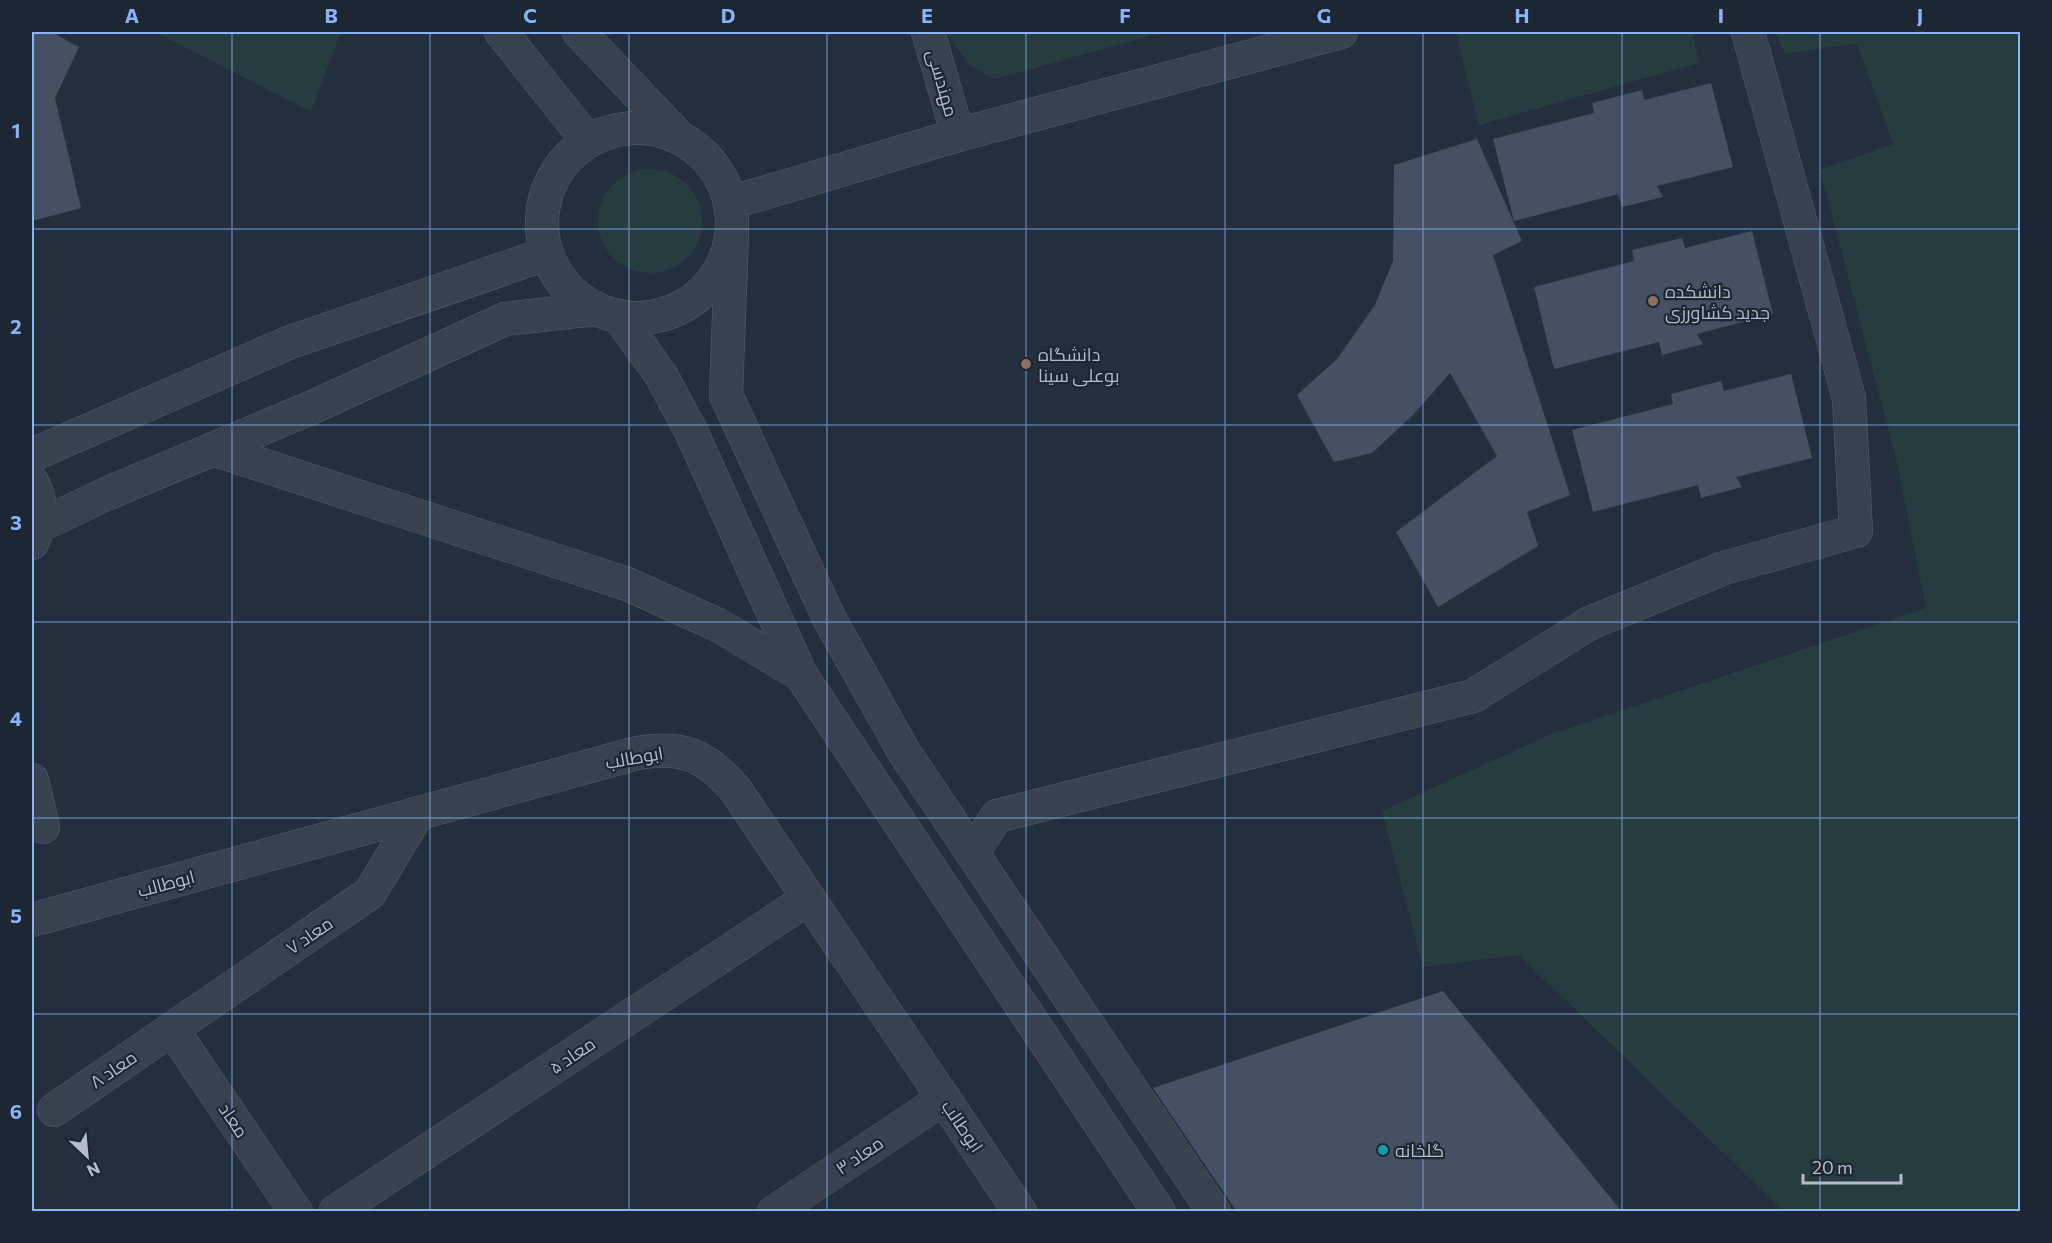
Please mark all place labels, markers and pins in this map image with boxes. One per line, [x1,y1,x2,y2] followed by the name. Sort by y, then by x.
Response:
[1665,280,1770,324] place label: دانشکده جدید کشاورزی
[1646,294,1660,308] marker: دانشکده جدید کشاورزی
[1038,343,1120,387] place label: دانشگاه بوعلی سینا
[1019,357,1033,371] marker: دانشگاه بوعلی سینا
[1395,1139,1444,1161] place label: گلخانه
[1376,1143,1390,1157] marker: گلخانه

